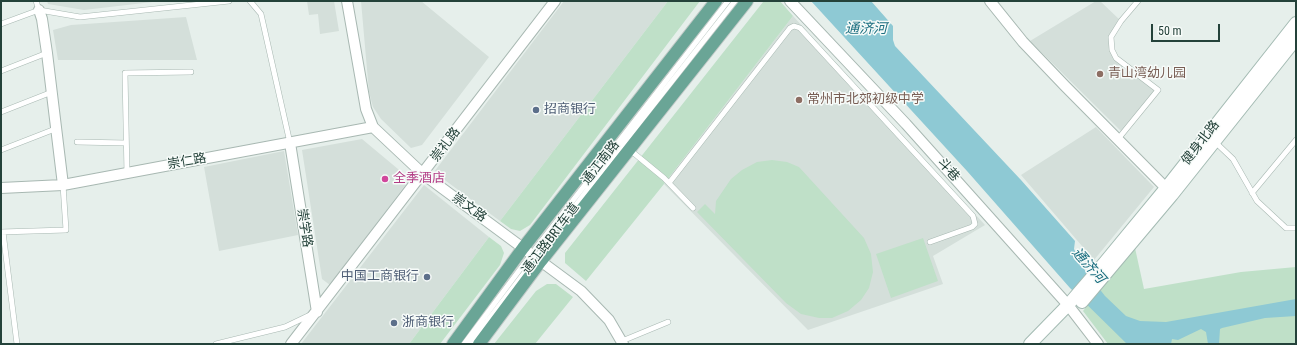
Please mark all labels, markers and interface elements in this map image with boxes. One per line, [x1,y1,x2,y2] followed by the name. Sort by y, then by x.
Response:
[1153,16,1222,42] scale bar
[845,21,887,37] water label: 通济河
[1158,24,1182,38] text: 50 m
[1108,66,1186,82] place label: 青山湾幼儿园
[1095,69,1105,79] marker: 青山湾幼儿园
[807,92,924,108] place label: 常州市北郊初级中学
[794,95,804,105] marker: 常州市北郊初级中学
[544,102,596,118] place label: 招商银行
[531,105,541,115] marker: 招商银行
[1179,118,1223,168] street label: 健身北路
[428,125,464,165] street label: 崇礼路
[579,138,623,188] street label: 通江南路
[166,151,208,173] street label: 崇仁路
[934,155,962,185] street label: 斗巷
[393,171,445,187] place label: 全季酒店
[380,174,390,184] marker: 全季酒店
[449,190,489,226] street label: 崇文路
[519,200,583,278] street label: 通江路BRT车道
[293,208,315,248] street label: 崇学路
[1068,245,1108,287] water label: 通济河
[341,269,419,285] place label: 中国工商银行
[422,272,432,282] marker: 中国工商银行
[402,315,454,331] place label: 浙商银行
[389,318,399,328] marker: 浙商银行

